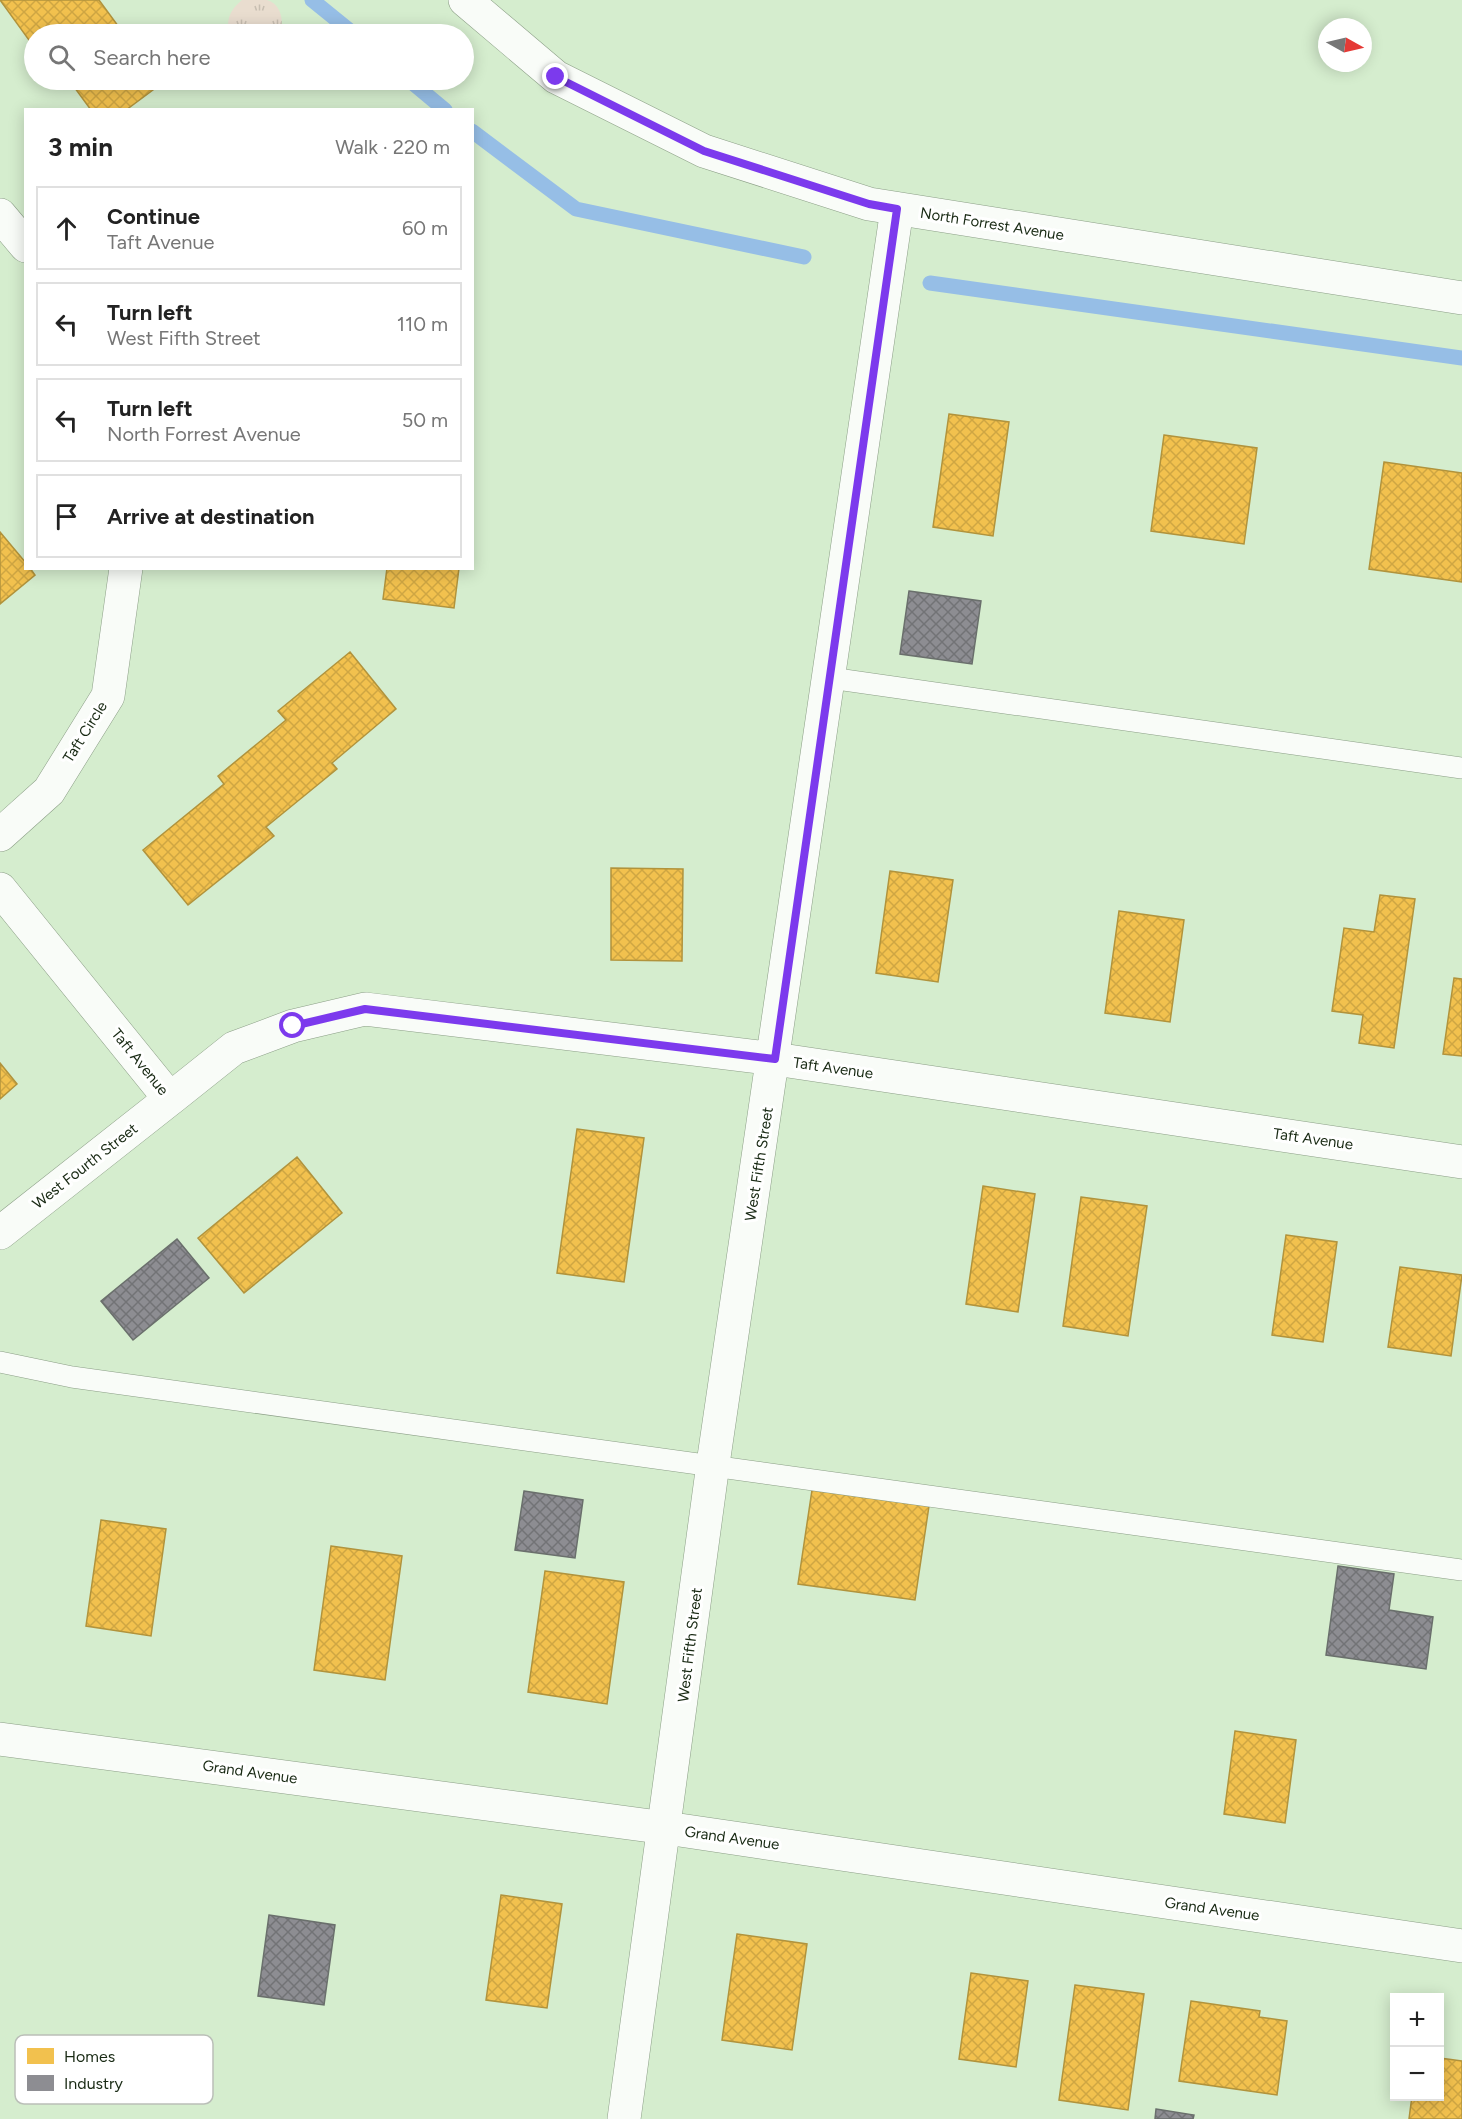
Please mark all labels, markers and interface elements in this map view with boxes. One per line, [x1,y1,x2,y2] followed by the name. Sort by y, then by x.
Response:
[1318,18,1372,72] north arrow
[24,24,474,90] search box
[45,41,78,74] icon: search
[93,44,211,71] text: Search here
[542,63,568,89] route end
[48,131,113,163] text: 3 min
[335,135,450,159] text: Walk · 220 m
[107,203,200,230] text: Continue
[919,204,1065,244] street label: North Forrest Avenue
[50,212,83,245] icon: ahead
[402,216,448,240] text: 60 m
[107,230,215,254] text: Taft Avenue
[107,299,193,326] text: Turn left
[50,308,83,341] icon: left
[397,312,448,336] text: 110 m
[107,326,261,350] text: West Fifth Street
[107,395,193,422] text: Turn left
[50,404,83,437] icon: left
[402,408,448,432] text: 50 m
[107,422,301,446] text: North Forrest Avenue
[50,500,83,533] icon: arrive
[107,503,315,530] text: Arrive at destination
[59,698,111,766] street label: Taft Circle
[279,1012,305,1038] route start
[108,1025,172,1099] street label: Taft Avenue
[792,1053,874,1083] street label: Taft Avenue
[741,1105,777,1222] street label: West Fifth Street
[29,1119,141,1213] street label: West Fourth Street
[1272,1124,1354,1154] street label: Taft Avenue
[674,1586,706,1703] street label: West Fifth Street
[201,1756,299,1788] street label: Grand Avenue
[683,1822,781,1854] street label: Grand Avenue
[1163,1893,1261,1925] street label: Grand Avenue
[1390,1993,1444,2101] map controls
[1390,1993,1444,2047] button: +
[15,2035,213,2104] legend
[64,2047,115,2066] text: Homes
[1390,2047,1444,2101] button: −
[64,2074,123,2093] text: Industry

